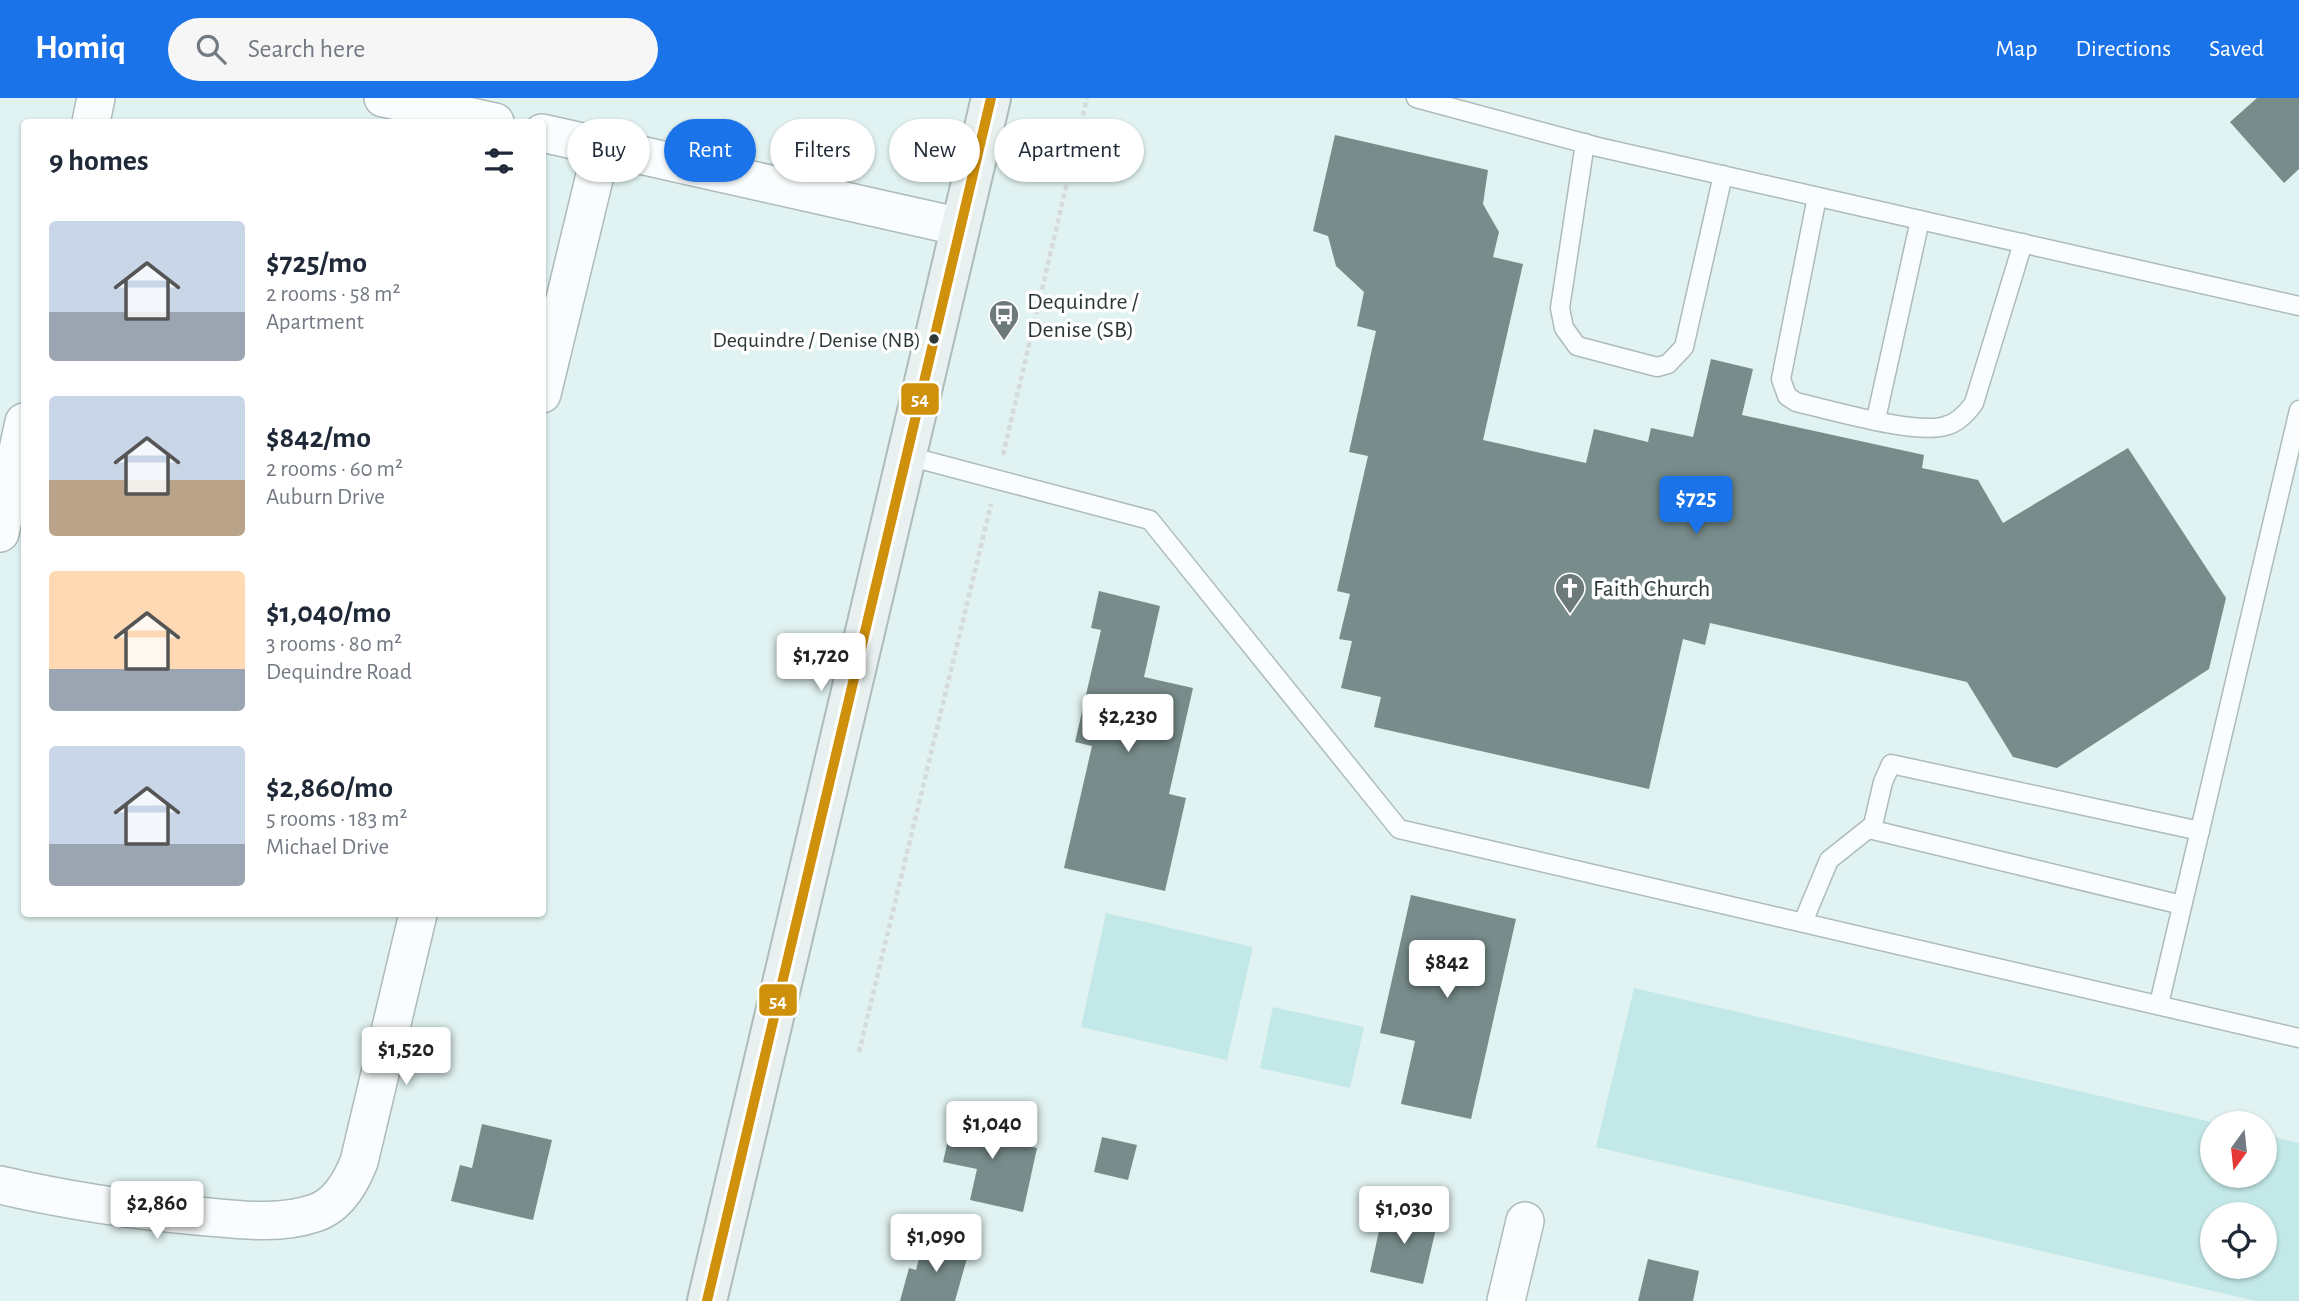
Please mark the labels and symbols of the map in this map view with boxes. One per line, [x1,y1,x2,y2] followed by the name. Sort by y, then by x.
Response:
[1027,290,1138,342] place label: Dequindre / Denise (SB)
[987,298,1021,342] bus stop icon: Dequindre / Denise (SB)
[712,329,921,351] place label: Dequindre / Denise (NB)
[927,332,941,346] marker: Dequindre / Denise (NB)
[900,382,940,416] line badge: 54
[911,390,929,409] text: 54
[1655,476,1737,536] pin: $725
[1553,571,1587,615] church icon: Faith Church
[1593,577,1710,601] place label: Faith Church
[764,634,878,693] pin: $1,720
[1071,694,1185,754] pin: $2,230
[1406,940,1488,1000] pin: $842
[758,983,798,1017] line badge: 54
[769,992,787,1011] text: 54
[349,1028,463,1087] pin: $1,520
[935,1102,1049,1161] pin: $1,040
[2200,1111,2277,1188] north arrow
[100,1182,214,1241] pin: $2,860
[1347,1186,1461,1246] pin: $1,030
[879,1214,993,1274] pin: $1,090

